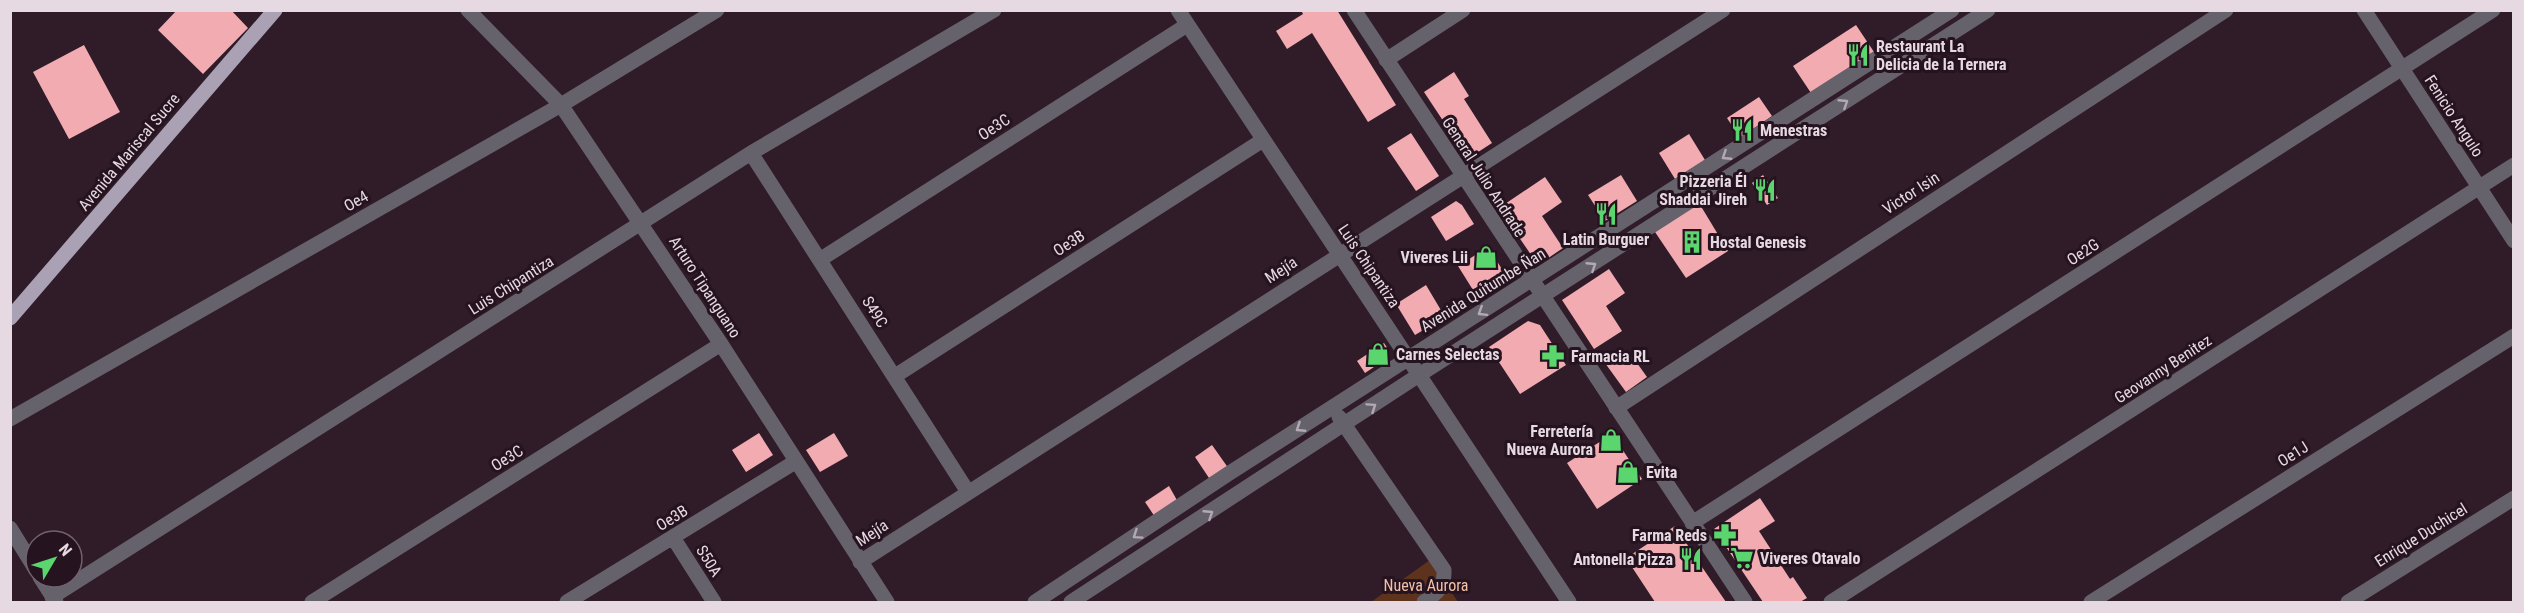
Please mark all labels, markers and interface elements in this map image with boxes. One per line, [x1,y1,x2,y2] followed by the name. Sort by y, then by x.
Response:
[1876,37,2007,74] place label: Restaurant La Delicia de la Ternera
[1845,42,1871,68] restaurant icon: Restaurant La Delicia de la Ternera
[2421,72,2487,160] street label: Fenicio Angulo
[74,89,184,215] street label: Avenida Mariscal Sucre
[1838,99,1848,111] one-way arrow
[975,110,1013,144] street label: Oe3C
[1438,114,1530,240] street label: General Julio Andrade
[1729,117,1755,143] restaurant icon: Menestras
[1760,121,1827,140] place label: Menestras
[1722,148,1732,160] one-way arrow
[1879,168,1943,218] street label: Victor Isin
[1659,172,1747,209] place label: Pizzeria Él Shaddai Jireh
[1752,177,1778,203] restaurant icon: Pizzeria Él Shaddai Jireh
[340,186,372,215] street label: Oe4
[1593,201,1619,227] restaurant icon: Latin Burguer
[1334,221,1404,311] street label: Luis Chipantiza
[1050,226,1088,260] street label: Oe3B
[1679,229,1705,255] building icon: Hostal Genesis
[1563,230,1649,249] place label: Latin Burguer
[665,233,745,341] street label: Arturo Tipanguano
[1710,233,1806,252] place label: Hostal Genesis
[2063,235,2103,269] street label: Oe2G
[1417,243,1549,336] street label: Avenida Quitumbe Ñan
[1473,244,1499,270] shop icon: Viveres Lii
[1401,248,1468,267] place label: Viveres Lii
[465,251,557,319] street label: Luis Chipantiza
[1261,253,1301,287] street label: Mejía
[1585,262,1596,273] one-way arrow
[858,293,892,331] street label: S49C
[1478,305,1489,316] one-way arrow
[2111,331,2215,407] street label: Geovanny Benitez
[1365,341,1391,367] shop icon: Carnes Selectas
[1540,343,1566,369] pharmacy icon: Farmacia RL
[1396,345,1499,364] place label: Carnes Selectas
[1571,347,1650,366] place label: Farmacia RL
[1365,403,1376,414] one-way arrow
[1296,421,1306,433] one-way arrow
[1507,422,1593,459] place label: Ferretería Nueva Aurora
[1598,427,1624,453] shop icon: Ferretería Nueva Aurora
[2274,437,2312,471] street label: Oe1J
[488,441,526,475] street label: Oe3C
[1615,459,1641,485] shop icon: Evita
[1646,463,1678,482] place label: Evita
[2371,499,2471,571] street label: Enrique Duchicel
[653,501,691,535] street label: Oe3B
[1202,510,1213,521] one-way arrow
[852,516,892,550] street label: Mejía
[1712,522,1738,548] pharmacy icon: Farma Reds
[1632,526,1707,545] place label: Farma Reds
[1132,528,1143,539] one-way arrow
[24,529,84,589] north arrow
[55,540,76,560] text: N
[692,542,726,580] street label: S50A
[1729,545,1755,571] supermarket icon: Viveres Otavalo
[1678,546,1704,572] restaurant icon: Antonella Pizza
[1760,549,1860,568] place label: Viveres Otavalo
[1573,550,1673,569] place label: Antonella Pizza
[1384,576,1468,595] park label: Nueva Aurora

